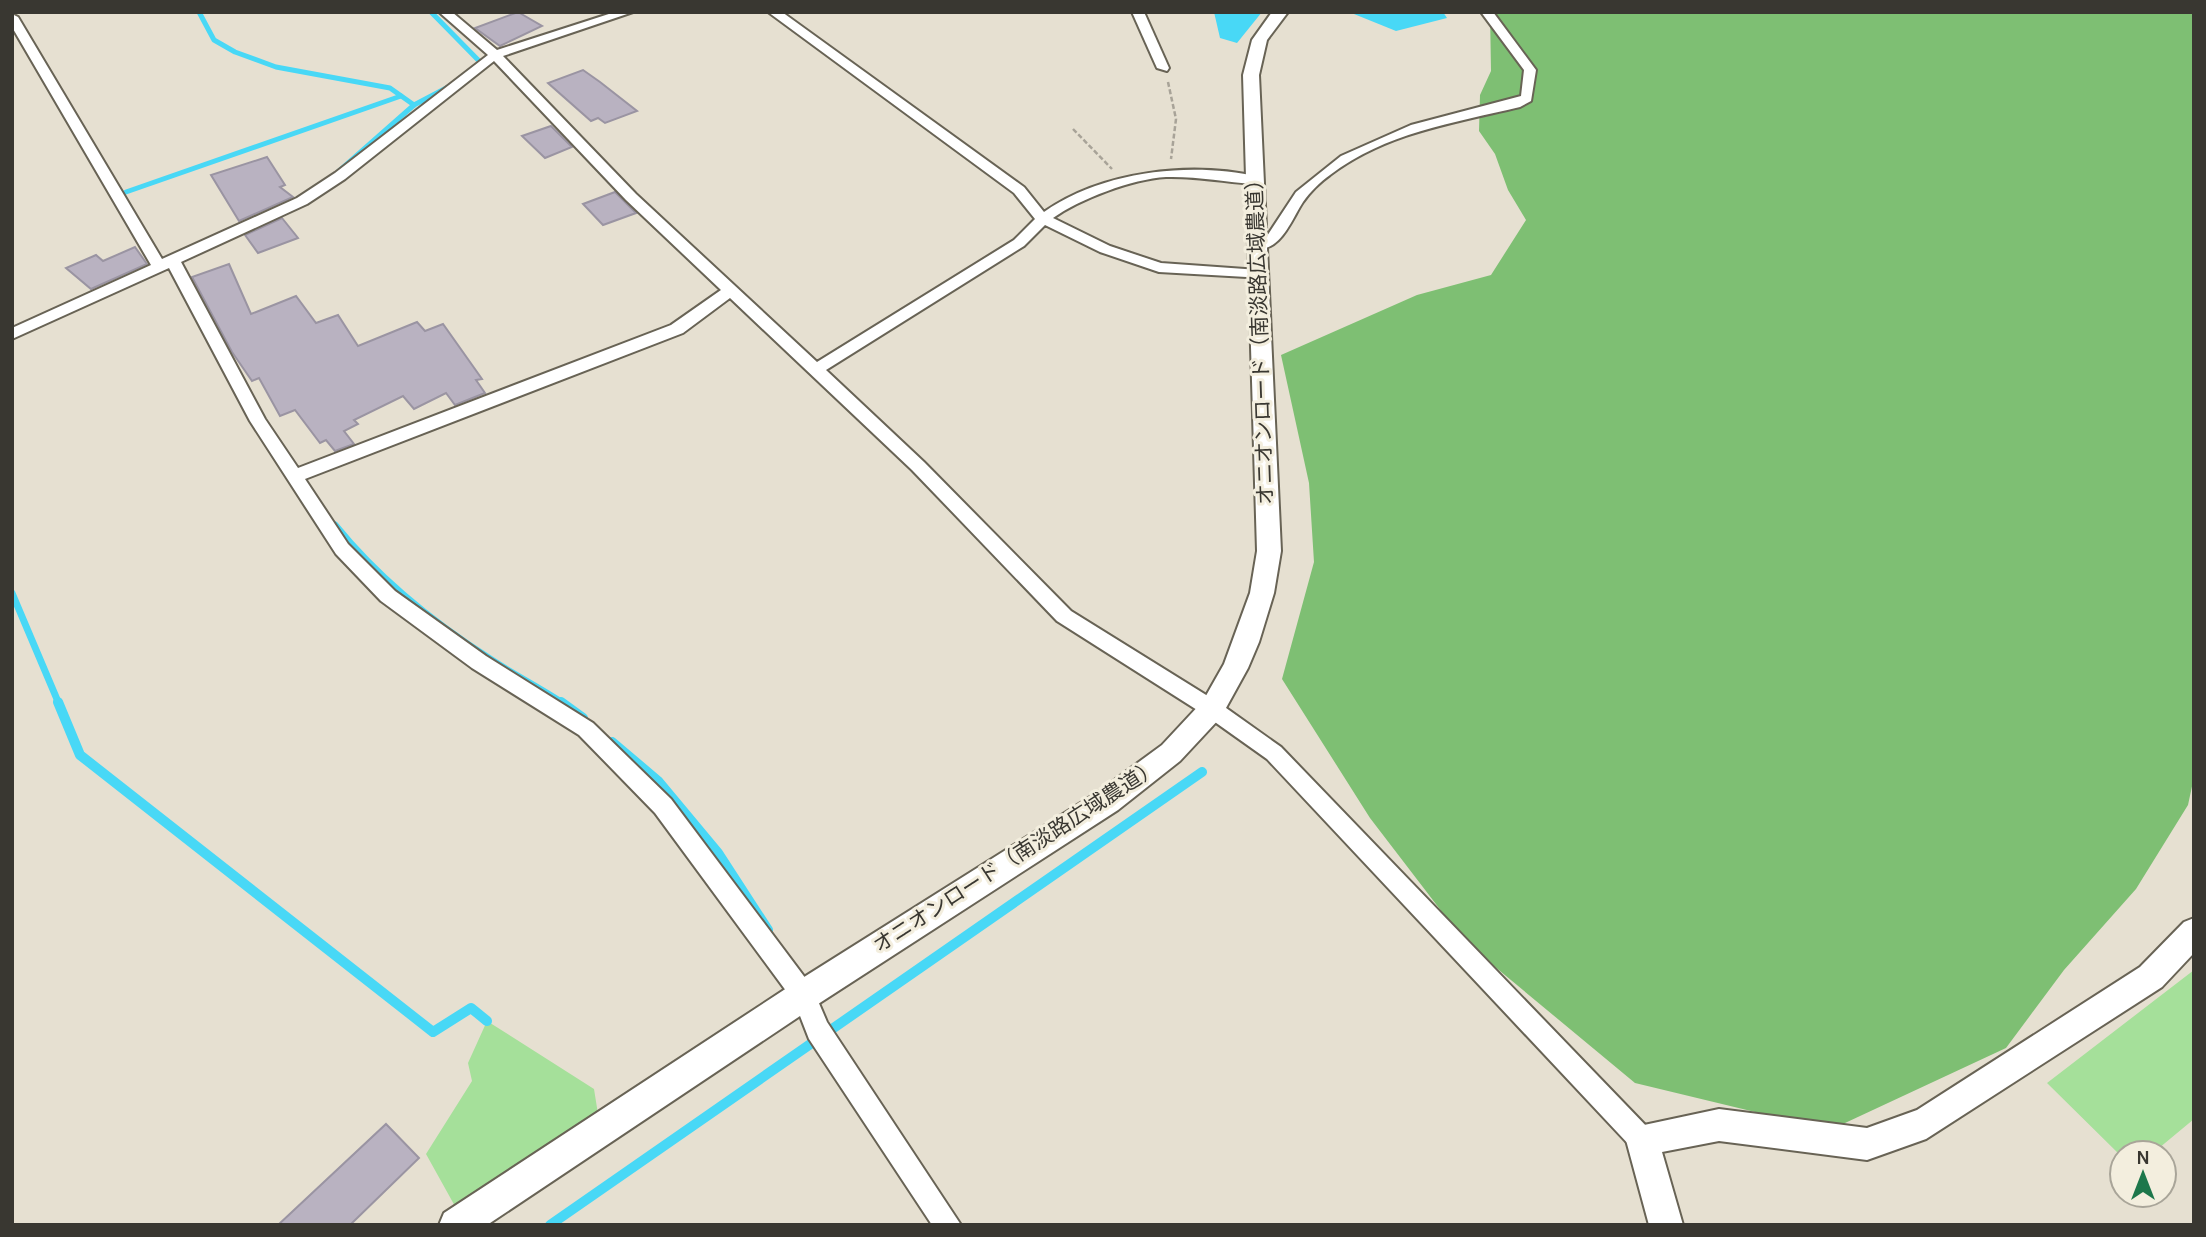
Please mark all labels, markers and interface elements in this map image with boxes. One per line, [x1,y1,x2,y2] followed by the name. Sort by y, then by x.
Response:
[1242,169,1278,505] street label: オニオンロード（南淡路広域農道）
[869,754,1163,958] street label: オニオンロード（南淡路広域農道）
[2108,1139,2178,1209] north arrow
[2136,1147,2150,1169] text: N

